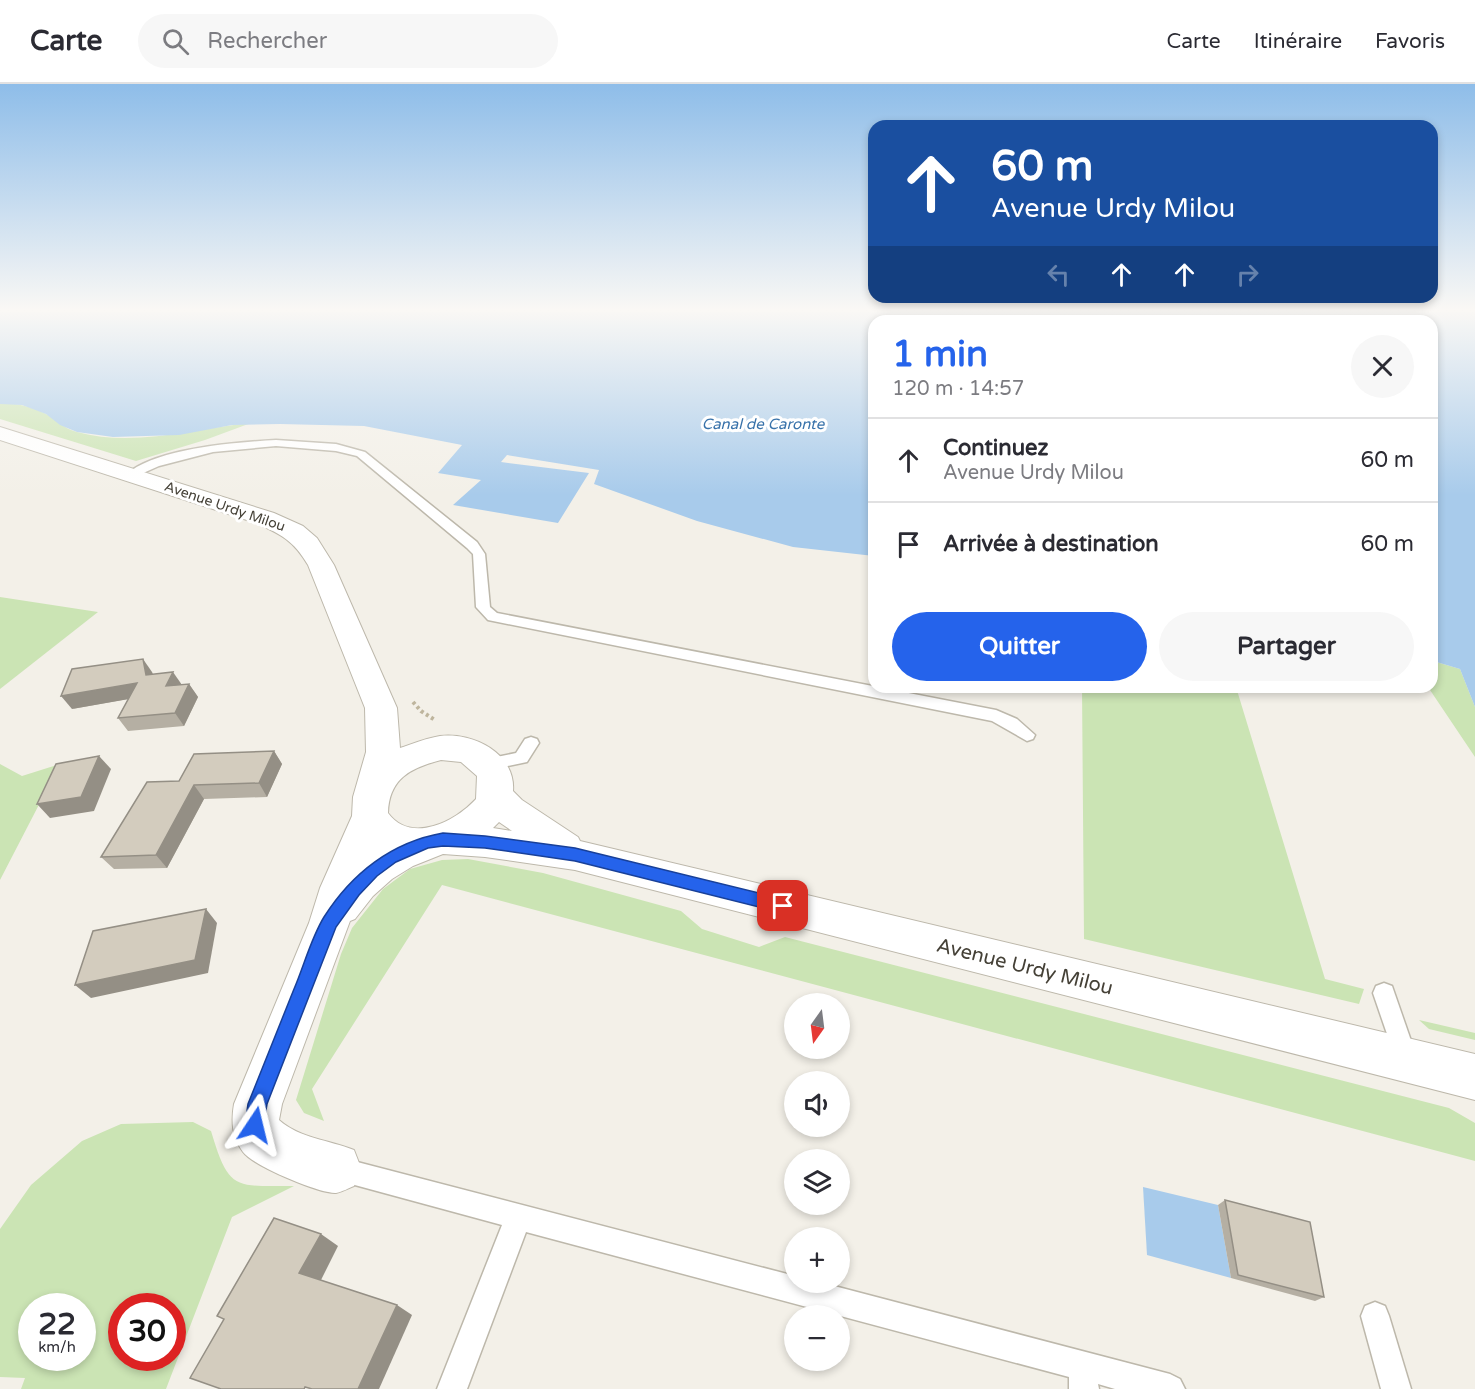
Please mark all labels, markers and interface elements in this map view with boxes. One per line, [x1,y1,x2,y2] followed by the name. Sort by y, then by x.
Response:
[138,14,558,68] search box
[30,24,102,58] text: Carte
[159,25,192,58] icon: search
[207,28,327,54] text: Rechercher
[1167,29,1221,54] text: Carte
[1254,29,1342,54] text: Itinéraire
[1375,29,1445,54] text: Favoris
[991,141,1093,192] text: 60 m
[892,144,970,222] icon: ahead
[991,192,1235,225] text: Avenue Urdy Milou
[1042,258,1075,291] icon: left
[1105,258,1138,291] icon: ahead
[1168,258,1201,291] icon: ahead
[1231,258,1264,291] icon: right
[892,333,988,376] text: 1 min
[1351,335,1414,398] button: close
[892,377,1024,401] text: 120 m · 14:57
[702,415,826,433] water label: Canal de Caronte
[943,435,1048,461] text: Continuez
[892,444,925,477] icon: ahead
[1360,447,1414,473] text: 60 m
[943,461,1124,485] text: Avenue Urdy Milou
[162,478,287,535] street label: Avenue Urdy Milou
[892,528,925,561] icon: arrive
[943,531,1159,557] text: Arrivée à destination
[1360,531,1414,557] text: 60 m
[892,612,1147,681] button: Quitter
[1159,612,1414,681] button: Partager
[757,880,808,931] pin
[766,889,799,922] icon: arrive
[934,933,1115,1000] street label: Avenue Urdy Milou
[784,993,850,1059] north arrow
[784,993,850,1371] map controls
[784,1071,850,1137] button: sound
[223,1093,287,1157] position arrow
[784,1149,850,1215] button: layers
[784,1227,850,1293] button: +
[108,1293,186,1371] speed limit sign: 30
[784,1305,850,1371] button: −
[38,1306,76,1343] text: 22
[38,1338,76,1356] text: km/h

